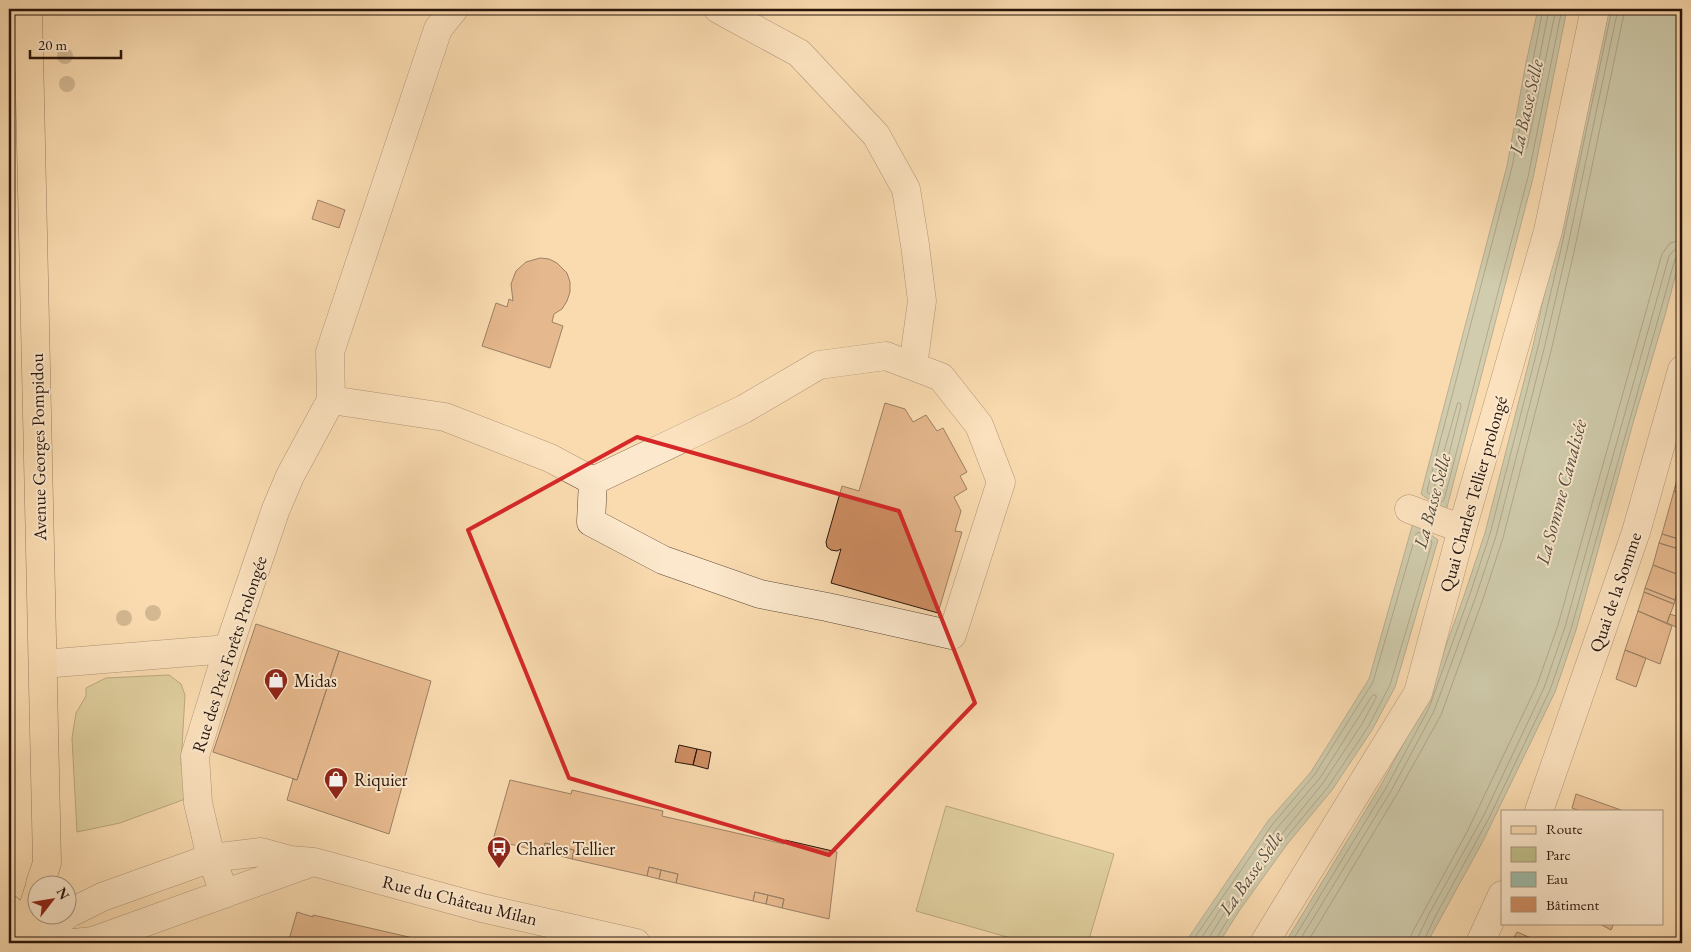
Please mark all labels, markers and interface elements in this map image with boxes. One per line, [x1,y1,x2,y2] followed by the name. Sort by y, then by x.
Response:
[30,28,121,60] scale bar
[38,35,67,54] text: 20 m
[1503,56,1549,158] water label: La Basse Selle
[25,352,51,542] street label: Avenue Georges Pompidou
[1434,393,1512,595] street label: Quai Charles Tellier prolongé
[1529,416,1593,568] water label: La Somme Canalisée
[1407,450,1457,552] water label: La Basse Selle
[1584,529,1646,655] street label: Quai de la Somme
[186,553,272,755] street label: Rue des Prés Forêts Prolongée
[263,667,289,701] shop icon: Midas
[294,669,337,692] place label: Midas
[323,766,349,800] shop icon: Riquier
[354,768,408,791] place label: Riquier
[1501,810,1664,924] legend
[1546,819,1583,838] text: Route
[1212,826,1289,921] water label: La Basse Selle
[486,835,512,869] bus stop icon: Charles Tellier
[516,837,615,860] place label: Charles Tellier
[1546,845,1571,864] text: Parc
[1546,869,1568,888] text: Eau
[380,870,540,931] street label: Rue du Château Milan
[28,874,78,924] north arrow
[53,884,74,903] text: N
[1546,895,1600,914] text: Bâtiment

